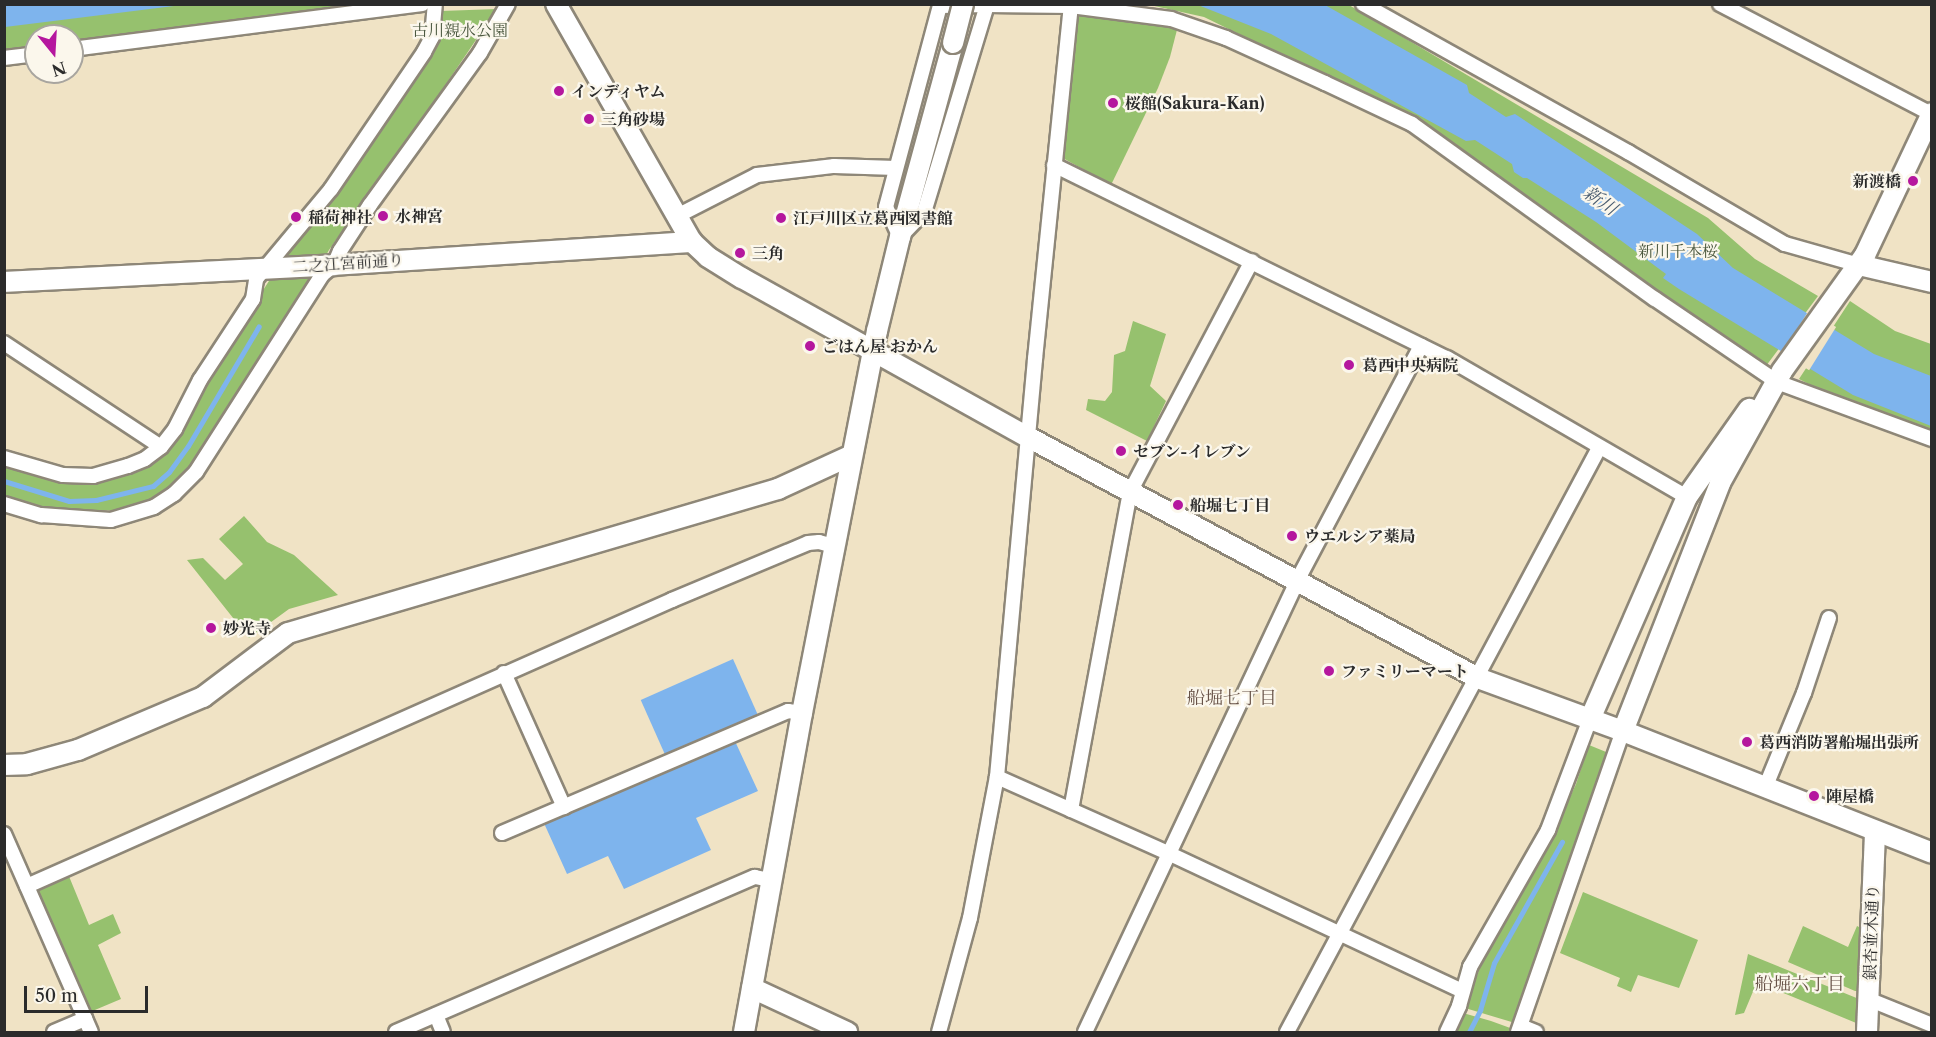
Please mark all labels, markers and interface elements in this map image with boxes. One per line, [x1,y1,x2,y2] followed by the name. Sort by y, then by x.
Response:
[412,20,508,40] park label: 古川親水公園
[24,24,84,84] north arrow
[49,58,69,81] text: N
[571,81,667,101] place label: インディヤム
[552,84,566,98] marker: インディヤム
[1125,93,1264,113] place label: 桜館(Sakura-Kan)
[1106,96,1120,110] marker: 桜館(Sakura-Kan)
[601,109,665,129] place label: 三角砂場
[582,112,596,126] marker: 三角砂場
[1853,171,1901,191] place label: 新渡橋
[1906,174,1920,188] marker: 新渡橋
[1579,182,1621,220] water label: 新川
[395,206,443,226] place label: 水神宮
[308,207,372,227] place label: 稲荷神社
[793,208,953,228] place label: 江戸川区立葛西図書館
[376,209,390,223] marker: 水神宮
[289,210,303,224] marker: 稲荷神社
[774,211,788,225] marker: 江戸川区立葛西図書館
[1638,241,1718,261] park label: 新川千本桜
[752,243,784,263] place label: 三角
[733,246,747,260] marker: 三角
[291,250,405,276] street label: 二之江宮前通り
[822,336,938,356] place label: ごはん屋 おかん
[803,339,817,353] marker: ごはん屋 おかん
[1362,355,1458,375] place label: 葛西中央病院
[1340,356,1358,374] marker: 葛西中央病院
[1133,441,1252,461] place label: セブン-イレブン
[1114,444,1128,458] marker: セブン-イレブン
[1190,495,1270,515] place label: 船堀七丁目
[1171,498,1185,512] marker: 船堀七丁目
[1304,526,1416,546] place label: ウエルシア薬局
[1285,529,1299,543] marker: ウエルシア薬局
[223,618,271,638] place label: 妙光寺
[204,621,218,635] marker: 妙光寺
[1341,661,1469,681] place label: ファミリーマート
[1322,664,1336,678] marker: ファミリーマート
[1187,687,1277,709] district label: 船堀七丁目
[1759,732,1919,752] place label: 葛西消防署船堀出張所
[1740,735,1754,749] marker: 葛西消防署船堀出張所
[1826,786,1874,806] place label: 陣屋橋
[1807,789,1821,803] marker: 陣屋橋
[1860,884,1882,980] street label: 銀杏並木通り
[1755,973,1845,995] district label: 船堀六丁目
[27,974,152,1012] scale bar
[35,985,78,1007] text: 50 m

